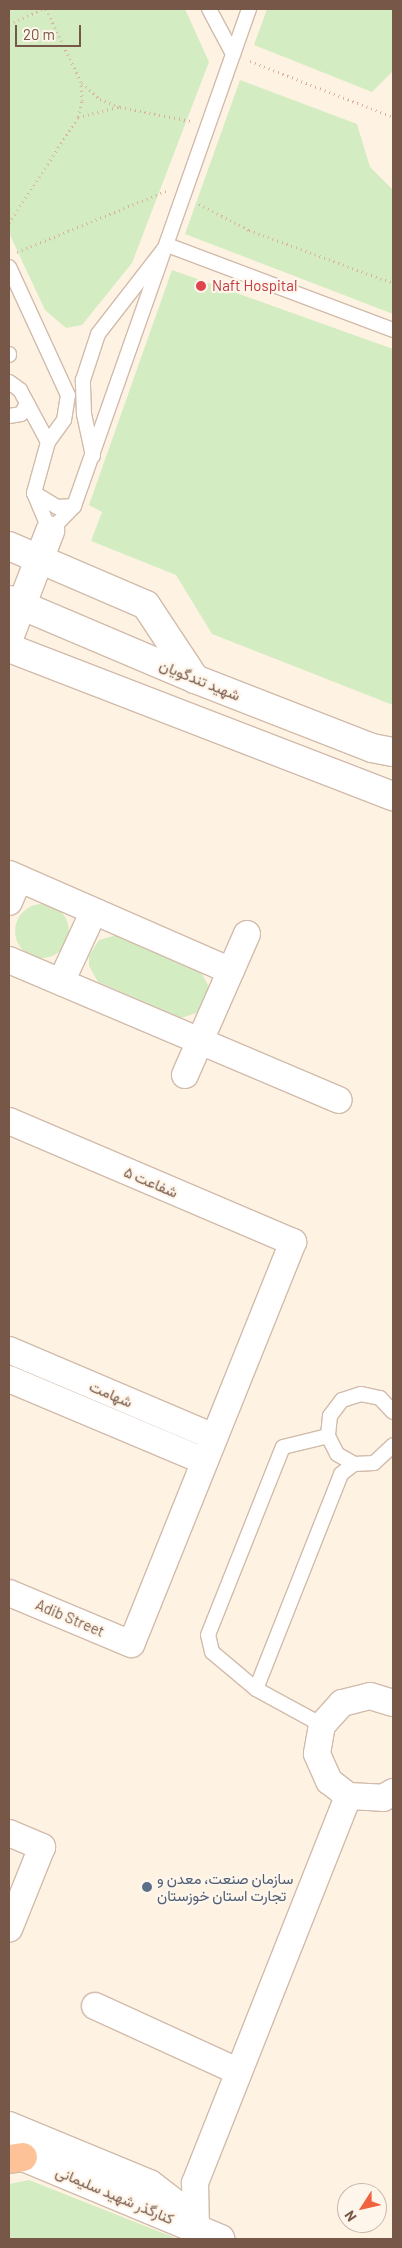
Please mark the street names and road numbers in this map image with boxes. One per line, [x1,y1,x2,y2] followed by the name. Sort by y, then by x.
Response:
[157,656,243,704] street label: شهید تندگویان
[121,1163,181,1201] street label: شفاعت ۵
[87,1377,135,1411] street label: شهامت
[33,1595,107,1641] street label: Adib Street
[53,2162,177,2228] street label: کنارگذر شهید سلیمانی

